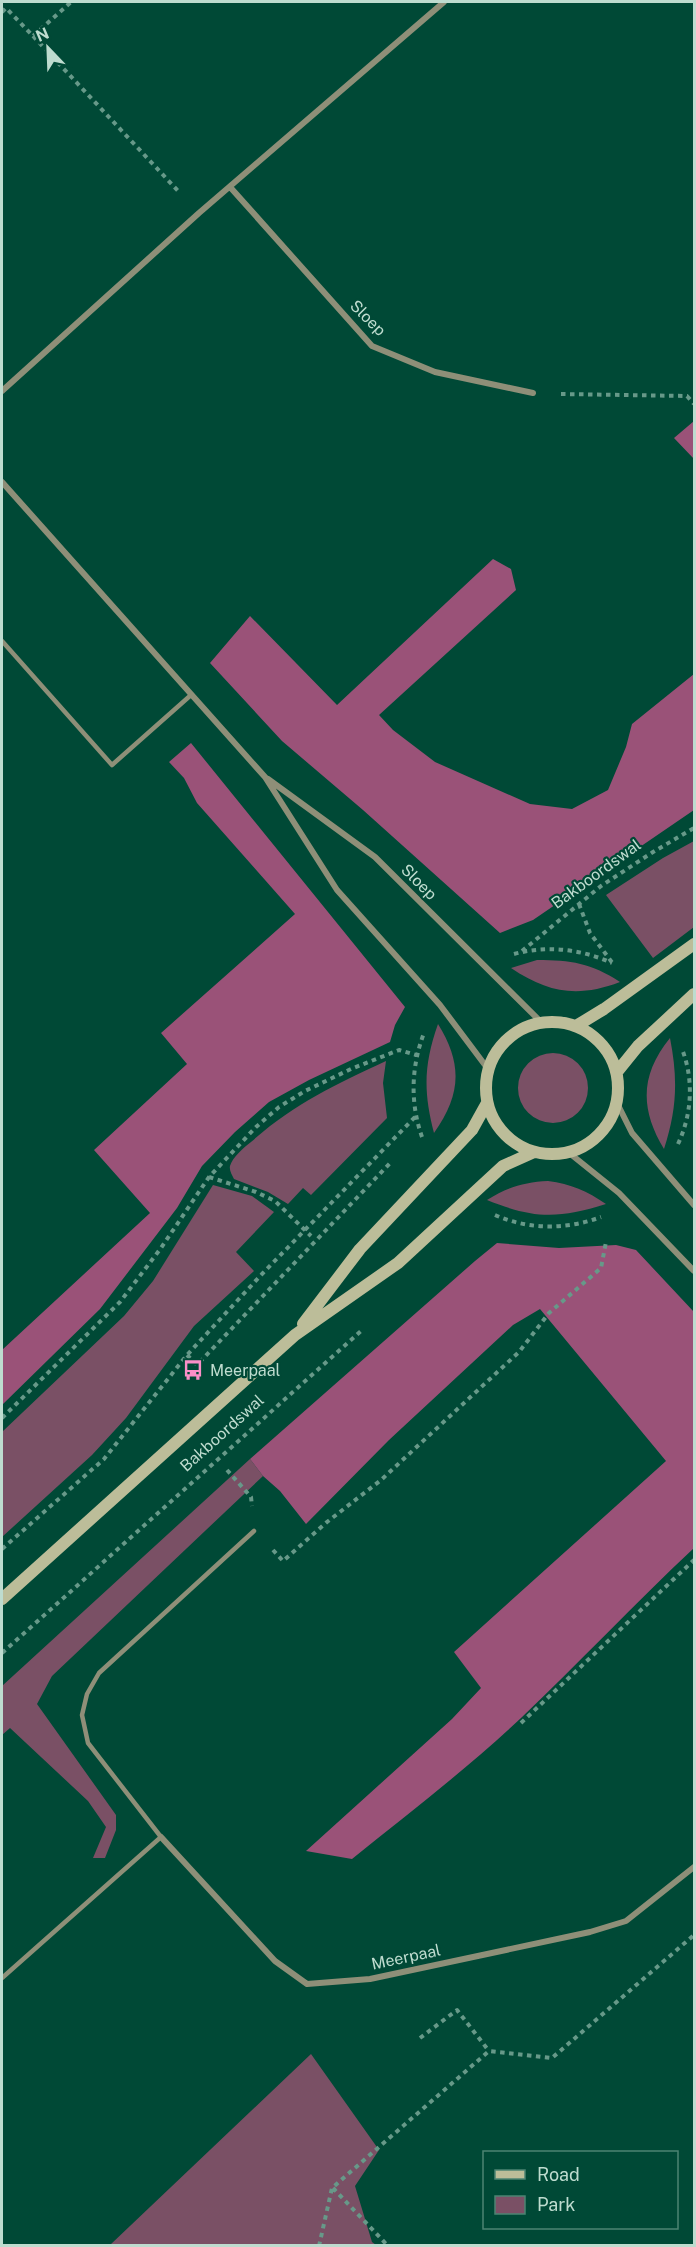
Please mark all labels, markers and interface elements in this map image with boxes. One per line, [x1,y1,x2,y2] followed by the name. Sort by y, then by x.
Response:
[18,18,78,78] north arrow
[33,23,52,46] text: N
[346,296,390,340] street label: Sloep
[548,835,645,913] street label: Bakboordswal
[397,860,441,904] street label: Sloep
[181,1358,205,1382] bus stop icon: Meerpaal
[210,1361,281,1380] place label: Meerpaal
[176,1390,268,1476] street label: Bakboordswal
[370,1940,443,1974] street label: Meerpaal
[483,2151,678,2229] legend
[537,2164,580,2185] text: Road
[537,2194,575,2215] text: Park

